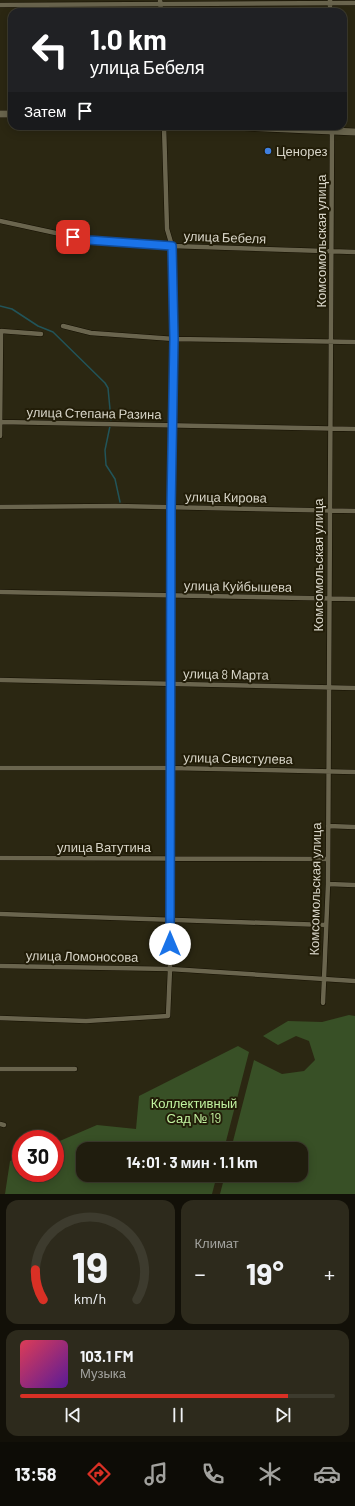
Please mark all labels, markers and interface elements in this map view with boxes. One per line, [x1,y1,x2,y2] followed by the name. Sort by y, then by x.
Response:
[90,22,167,56] text: 1.0 km
[24,24,76,76] icon: left
[90,56,204,78] text: улица Бебеля
[74,100,96,122] icon: arrive
[24,102,66,120] text: Затем
[276,143,327,159] place label: Ценорез
[263,146,273,156] marker: Ценорез
[313,174,329,307] street label: Комсомольская улица
[56,220,90,254] pin
[62,226,84,248] icon: arrive
[183,228,267,246] street label: улица Бебеля
[26,404,162,422] street label: улица Степана Разина
[185,488,268,506] street label: улица Кирова
[310,498,326,631] street label: Комсомольская улица
[184,577,293,595] street label: улица Куйбышева
[183,665,270,683] street label: улица 8 Марта
[183,749,294,767] street label: улица Свистулева
[306,822,324,956] street label: Комсомольская улица
[57,839,152,855] street label: улица Ватутина
[149,923,191,965] position arrow
[26,947,139,965] street label: улица Ломоносова
[151,1095,237,1126] park label: Коллективный Сад № 19
[12,1130,64,1182] speed limit sign: 30
[126,1153,258,1171] text: 14:01 · 3 мин · 1.1 km
[195,1235,239,1251] text: Климат
[72,1241,109,1291] text: 19
[246,1255,284,1291] text: 19°
[195,1260,206,1286] text: −
[324,1260,335,1286] text: +
[74,1290,106,1307] text: km/h
[80,1347,133,1365] text: 103.1 FM
[80,1365,126,1381] text: Музыка
[62,1404,84,1426] icon: previous
[167,1404,189,1426] icon: pause
[272,1404,294,1426] icon: next
[85,1460,113,1488] icon: directions
[142,1460,170,1488] icon: music
[199,1460,227,1488] icon: phone
[256,1460,284,1488] icon: climate
[313,1460,341,1488] icon: car
[14,1463,57,1485] text: 13:58

